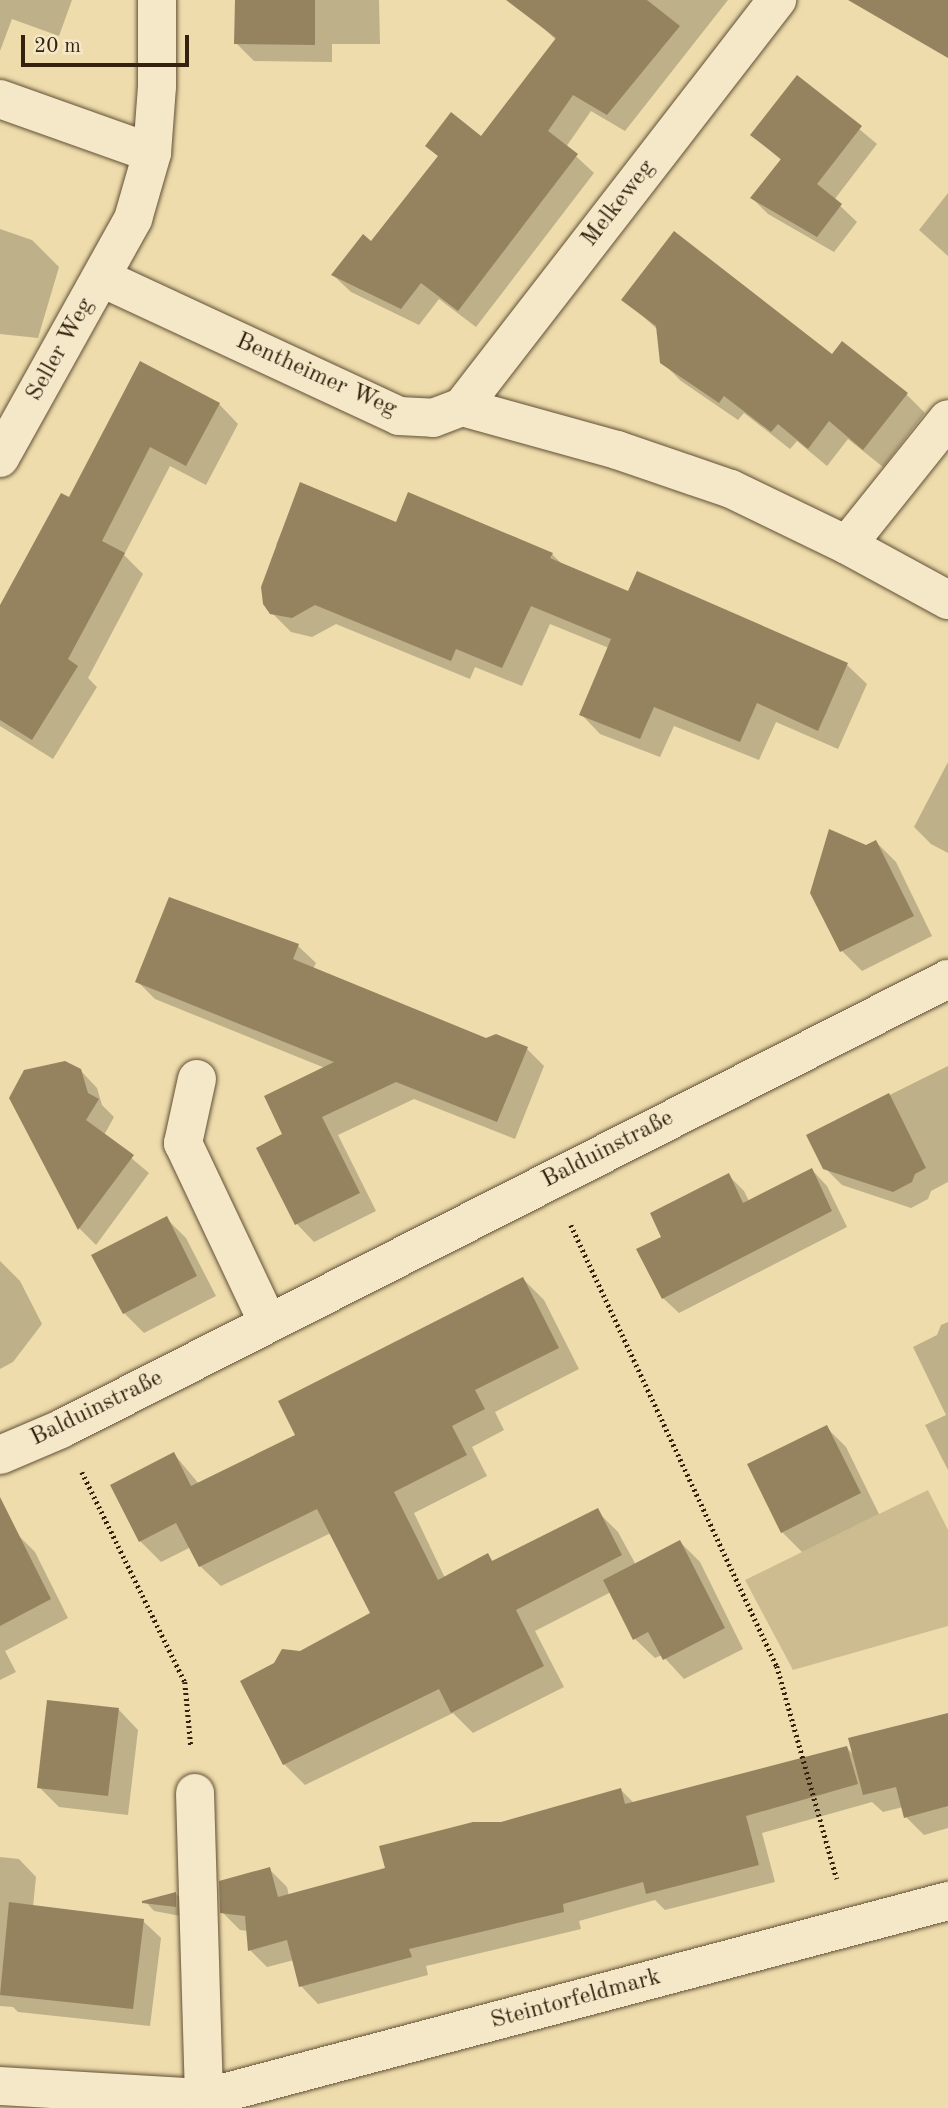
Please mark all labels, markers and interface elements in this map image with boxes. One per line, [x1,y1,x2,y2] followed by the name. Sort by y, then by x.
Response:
[24,21,192,65] scale bar
[34,36,81,57] text: 20 m
[576,155,662,253] street label: Melkeweg
[21,293,101,407] street label: Seller Weg
[231,328,401,424] street label: Bentheimer Weg
[537,1105,679,1195] street label: Balduinstraße
[26,1365,168,1453] street label: Balduinstraße
[488,1963,664,2037] street label: Steintorfeldmark

